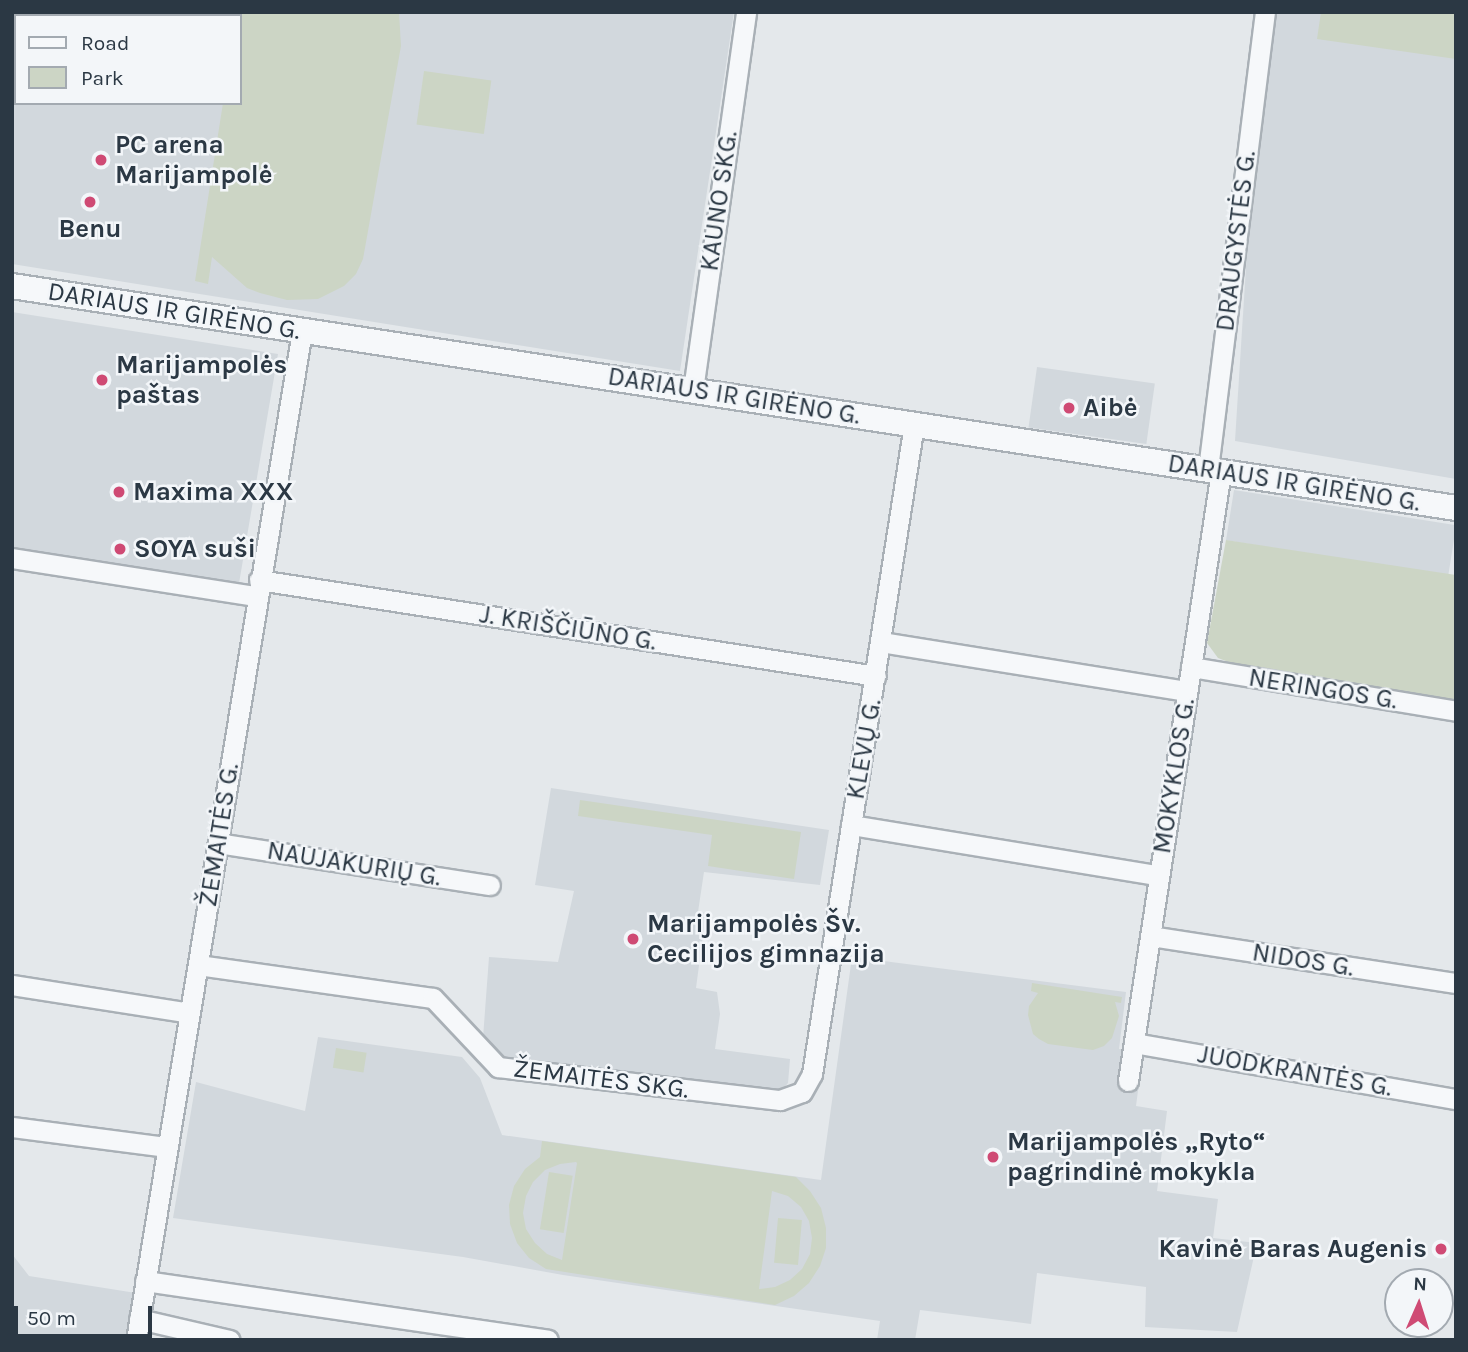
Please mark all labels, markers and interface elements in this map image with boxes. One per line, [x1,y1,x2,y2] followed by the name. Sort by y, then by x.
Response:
[14,14,242,105] legend
[81,31,129,55] text: Road
[81,66,124,90] text: Park
[115,129,273,190] place label: PC arena Marijampolė
[694,129,744,273] street label: KAUNO SKG.
[1209,149,1263,333] street label: DRAUGYSTĖS G.
[93,152,109,168] marker: PC arena Marijampolė
[82,194,98,210] marker: Benu
[58,213,122,245] place label: Benu
[46,276,302,346] street label: DARIAUS IR GIRĖNO G.
[116,349,287,410] place label: Marijampolės paštas
[606,361,862,431] street label: DARIAUS IR GIRĖNO G.
[94,372,110,388] marker: Marijampolės paštas
[1083,392,1138,424] place label: Aibė
[1061,400,1077,416] marker: Aibė
[1166,448,1422,518] street label: DARIAUS IR GIRĖNO G.
[133,476,294,508] place label: Maxima XXX
[111,484,127,500] marker: Maxima XXX
[134,533,256,565] place label: SOYA suši
[112,541,128,557] marker: SOYA suši
[477,599,659,657] street label: J. KRIŠČIŪNO G.
[1246,662,1400,716] street label: NERINGOS G.
[840,696,888,802] street label: KLEVŲ G.
[1146,696,1202,856] street label: MOKYKLOS G.
[192,761,246,909] street label: ŽEMAITĖS G.
[265,835,443,893] street label: NAUJAKURIŲ G.
[647,908,885,970] place label: Marijampolės Šv. Cecilijos gimnazija
[625,931,641,947] marker: Marijampolės Šv. Cecilijos gimnazija
[1250,937,1356,983] street label: NIDOS G.
[1195,1039,1395,1103] street label: JUODKRANTĖS G.
[511,1053,691,1105] street label: ŽEMAITĖS SKG.
[1007,1126,1266,1188] place label: Marijampolės „Ryto“ pagrindinė mokykla
[985,1149,1001,1165] marker: Marijampolės „Ryto“ pagrindinė mokykla
[1159,1233,1427,1265] place label: Kavinė Baras Augenis
[1433,1241,1449,1257] marker: Kavinė Baras Augenis
[1384,1268,1454,1338] north arrow
[1413,1273,1427,1295] text: N
[18,1292,156,1336] scale bar
[27,1306,76,1330] text: 50 m

